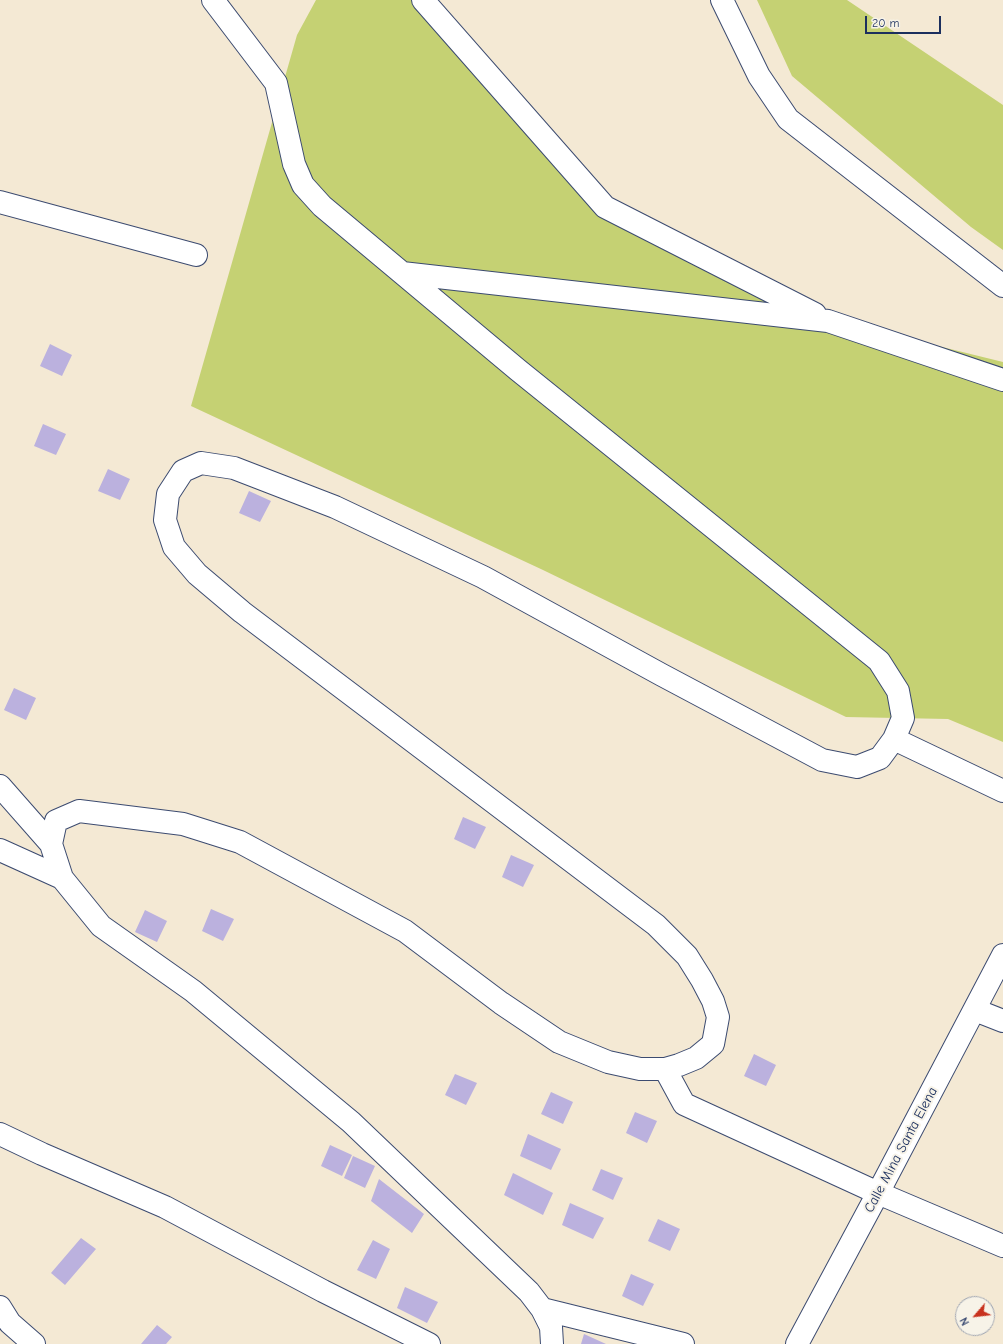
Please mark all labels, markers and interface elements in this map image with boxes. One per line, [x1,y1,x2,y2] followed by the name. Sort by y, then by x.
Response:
[867,8,943,34] scale bar
[872,16,900,30] text: 20 m
[861,1084,941,1216] street label: Calle Mina Santa Elena
[955,1296,995,1336] north arrow
[957,1315,972,1328] text: N

